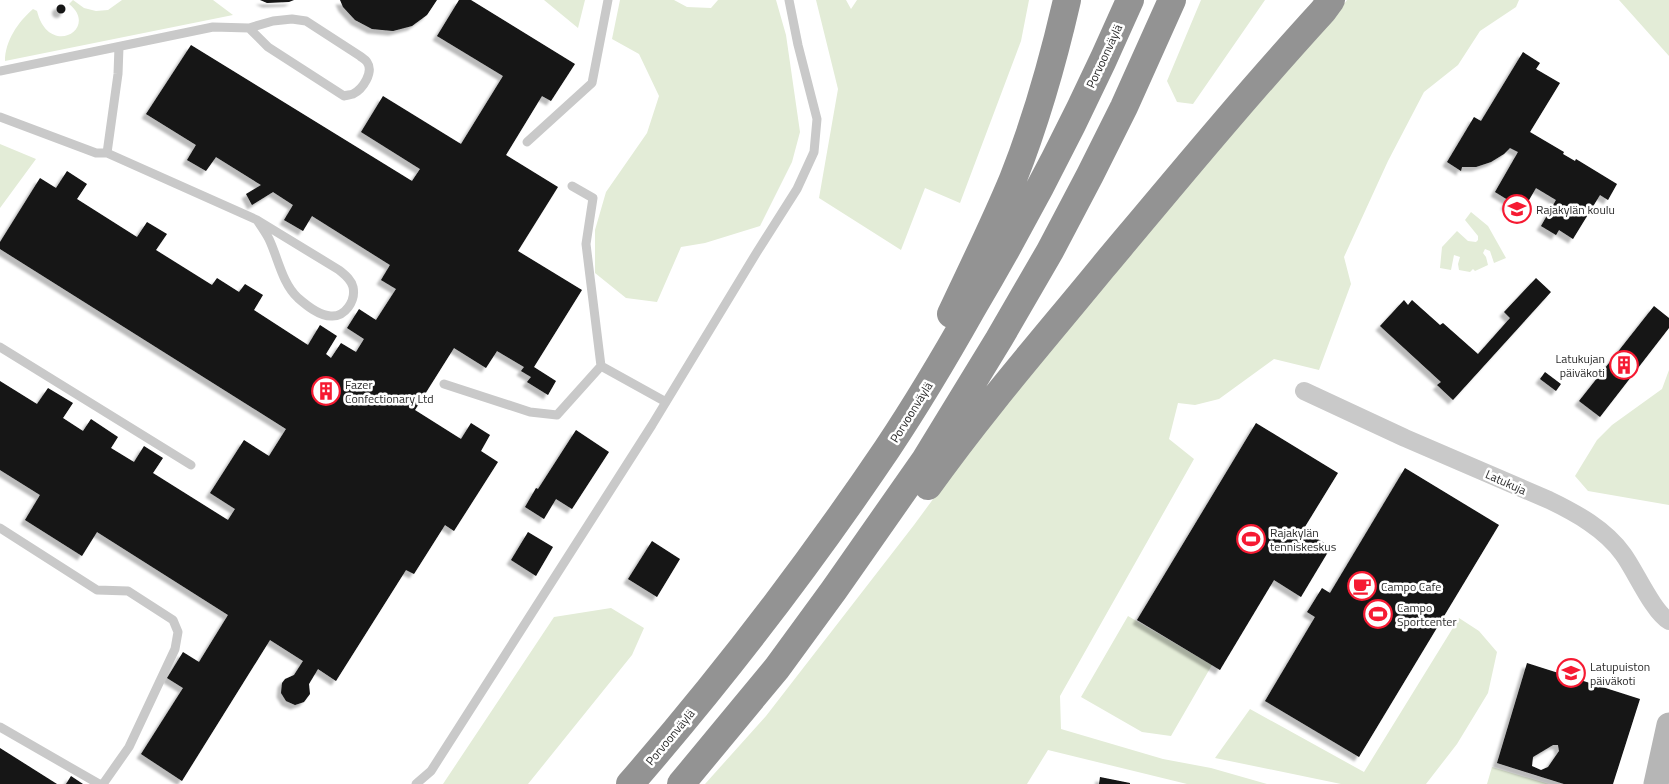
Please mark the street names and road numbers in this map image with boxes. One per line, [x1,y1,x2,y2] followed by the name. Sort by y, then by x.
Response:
[1081,21,1127,91] street label: Porvoonväylä
[885,378,937,446] street label: Porvoonväylä
[1482,465,1530,499] street label: Latukuja
[641,705,699,769] street label: Porvoonväylä

